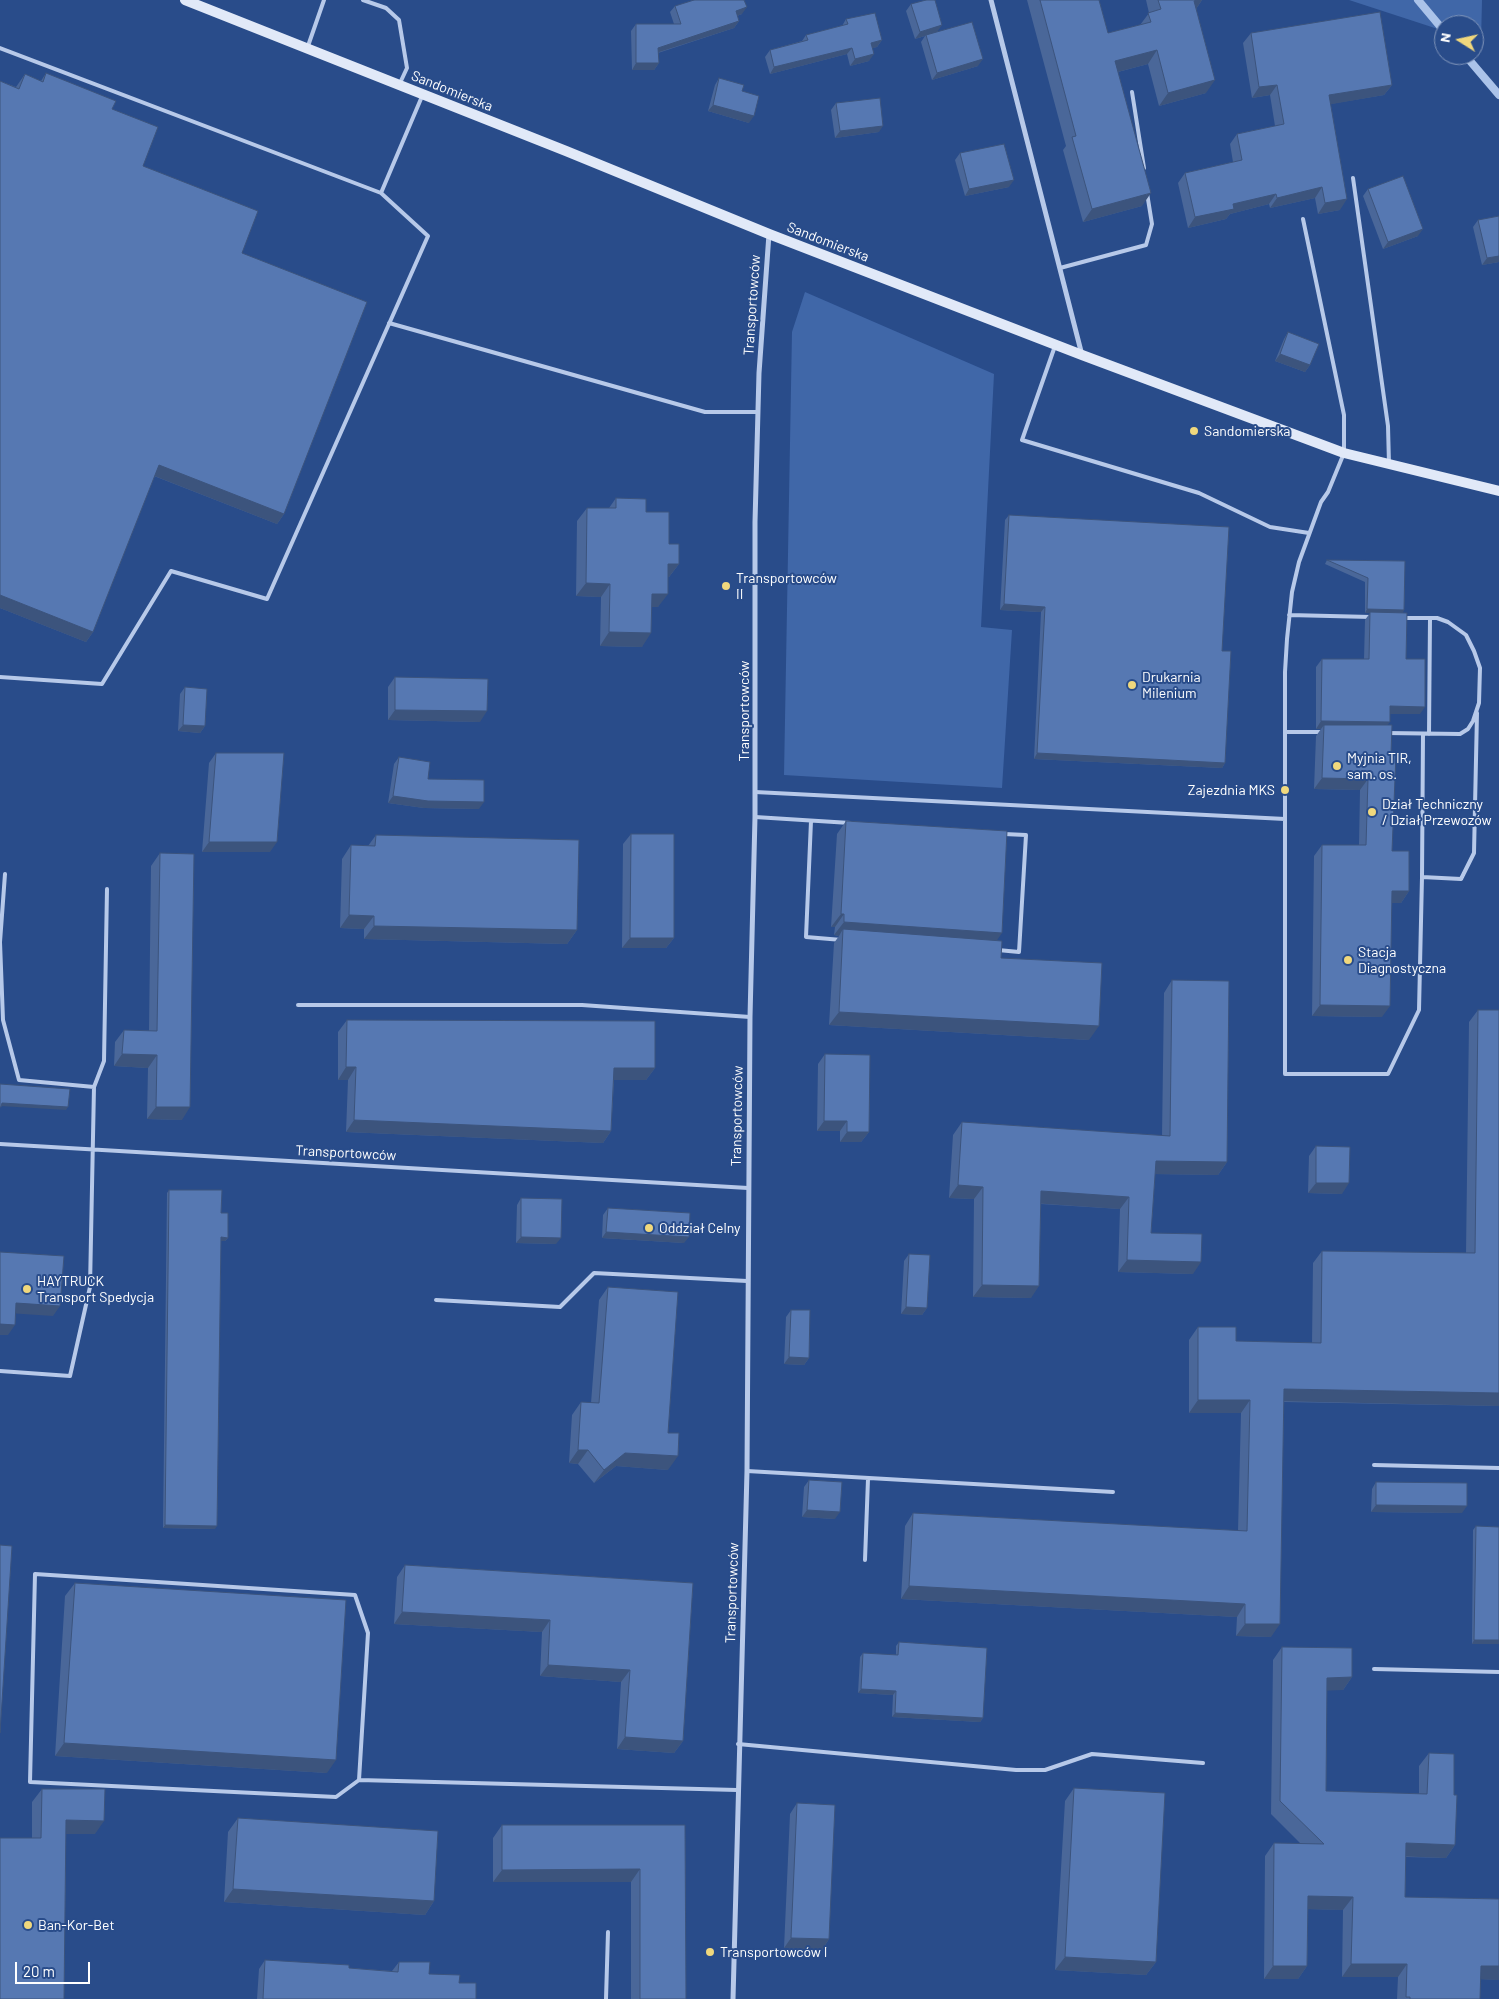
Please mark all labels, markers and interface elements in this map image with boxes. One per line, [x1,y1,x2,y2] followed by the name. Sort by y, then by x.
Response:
[1434,15,1484,65] north arrow
[1436,31,1454,44] text: N
[409,67,495,115] street label: Sandomierska
[785,219,871,265] street label: Sandomierska
[740,254,764,356] street label: Transportowców
[1204,423,1290,439] place label: Sandomierska
[1188,425,1200,437] marker: Sandomierska
[736,570,837,602] place label: Transportowców II
[720,580,732,592] marker: Transportowców II
[736,661,752,761] street label: Transportowców
[1142,669,1201,702] place label: Drukarnia Milenium
[1126,679,1138,691] marker: Drukarnia Milenium
[1347,750,1412,782] place label: Myjnia TIR, sam. os.
[1331,760,1343,772] marker: Myjnia TIR, sam. os.
[1188,782,1275,798] place label: Zajezdnia MKS
[1279,784,1291,796] marker: Zajezdnia MKS
[1382,796,1492,829] place label: Dział Techniczny / Dział Przewozów
[1366,806,1378,818] marker: Dział Techniczny / Dział Przewozów
[1358,944,1446,976] place label: Stacja Diagnostyczna
[1342,954,1354,966] marker: Stacja Diagnostyczna
[728,1065,746,1167] street label: Transportowców
[295,1142,397,1164] street label: Transportowców
[659,1220,741,1236] place label: Oddział Celny
[643,1222,655,1234] marker: Oddział Celny
[37,1273,154,1305] place label: HAYTRUCK Transport Spedycja
[21,1283,33,1295] marker: HAYTRUCK Transport Spedycja
[722,1542,742,1644] street label: Transportowców
[38,1917,115,1933] place label: Ban-Kor-Bet
[22,1919,34,1931] marker: Ban-Kor-Bet
[720,1944,827,1960] place label: Transportowców I
[704,1946,716,1958] marker: Transportowców I
[18,1952,92,1984] scale bar
[23,1962,55,1980] text: 20 m

